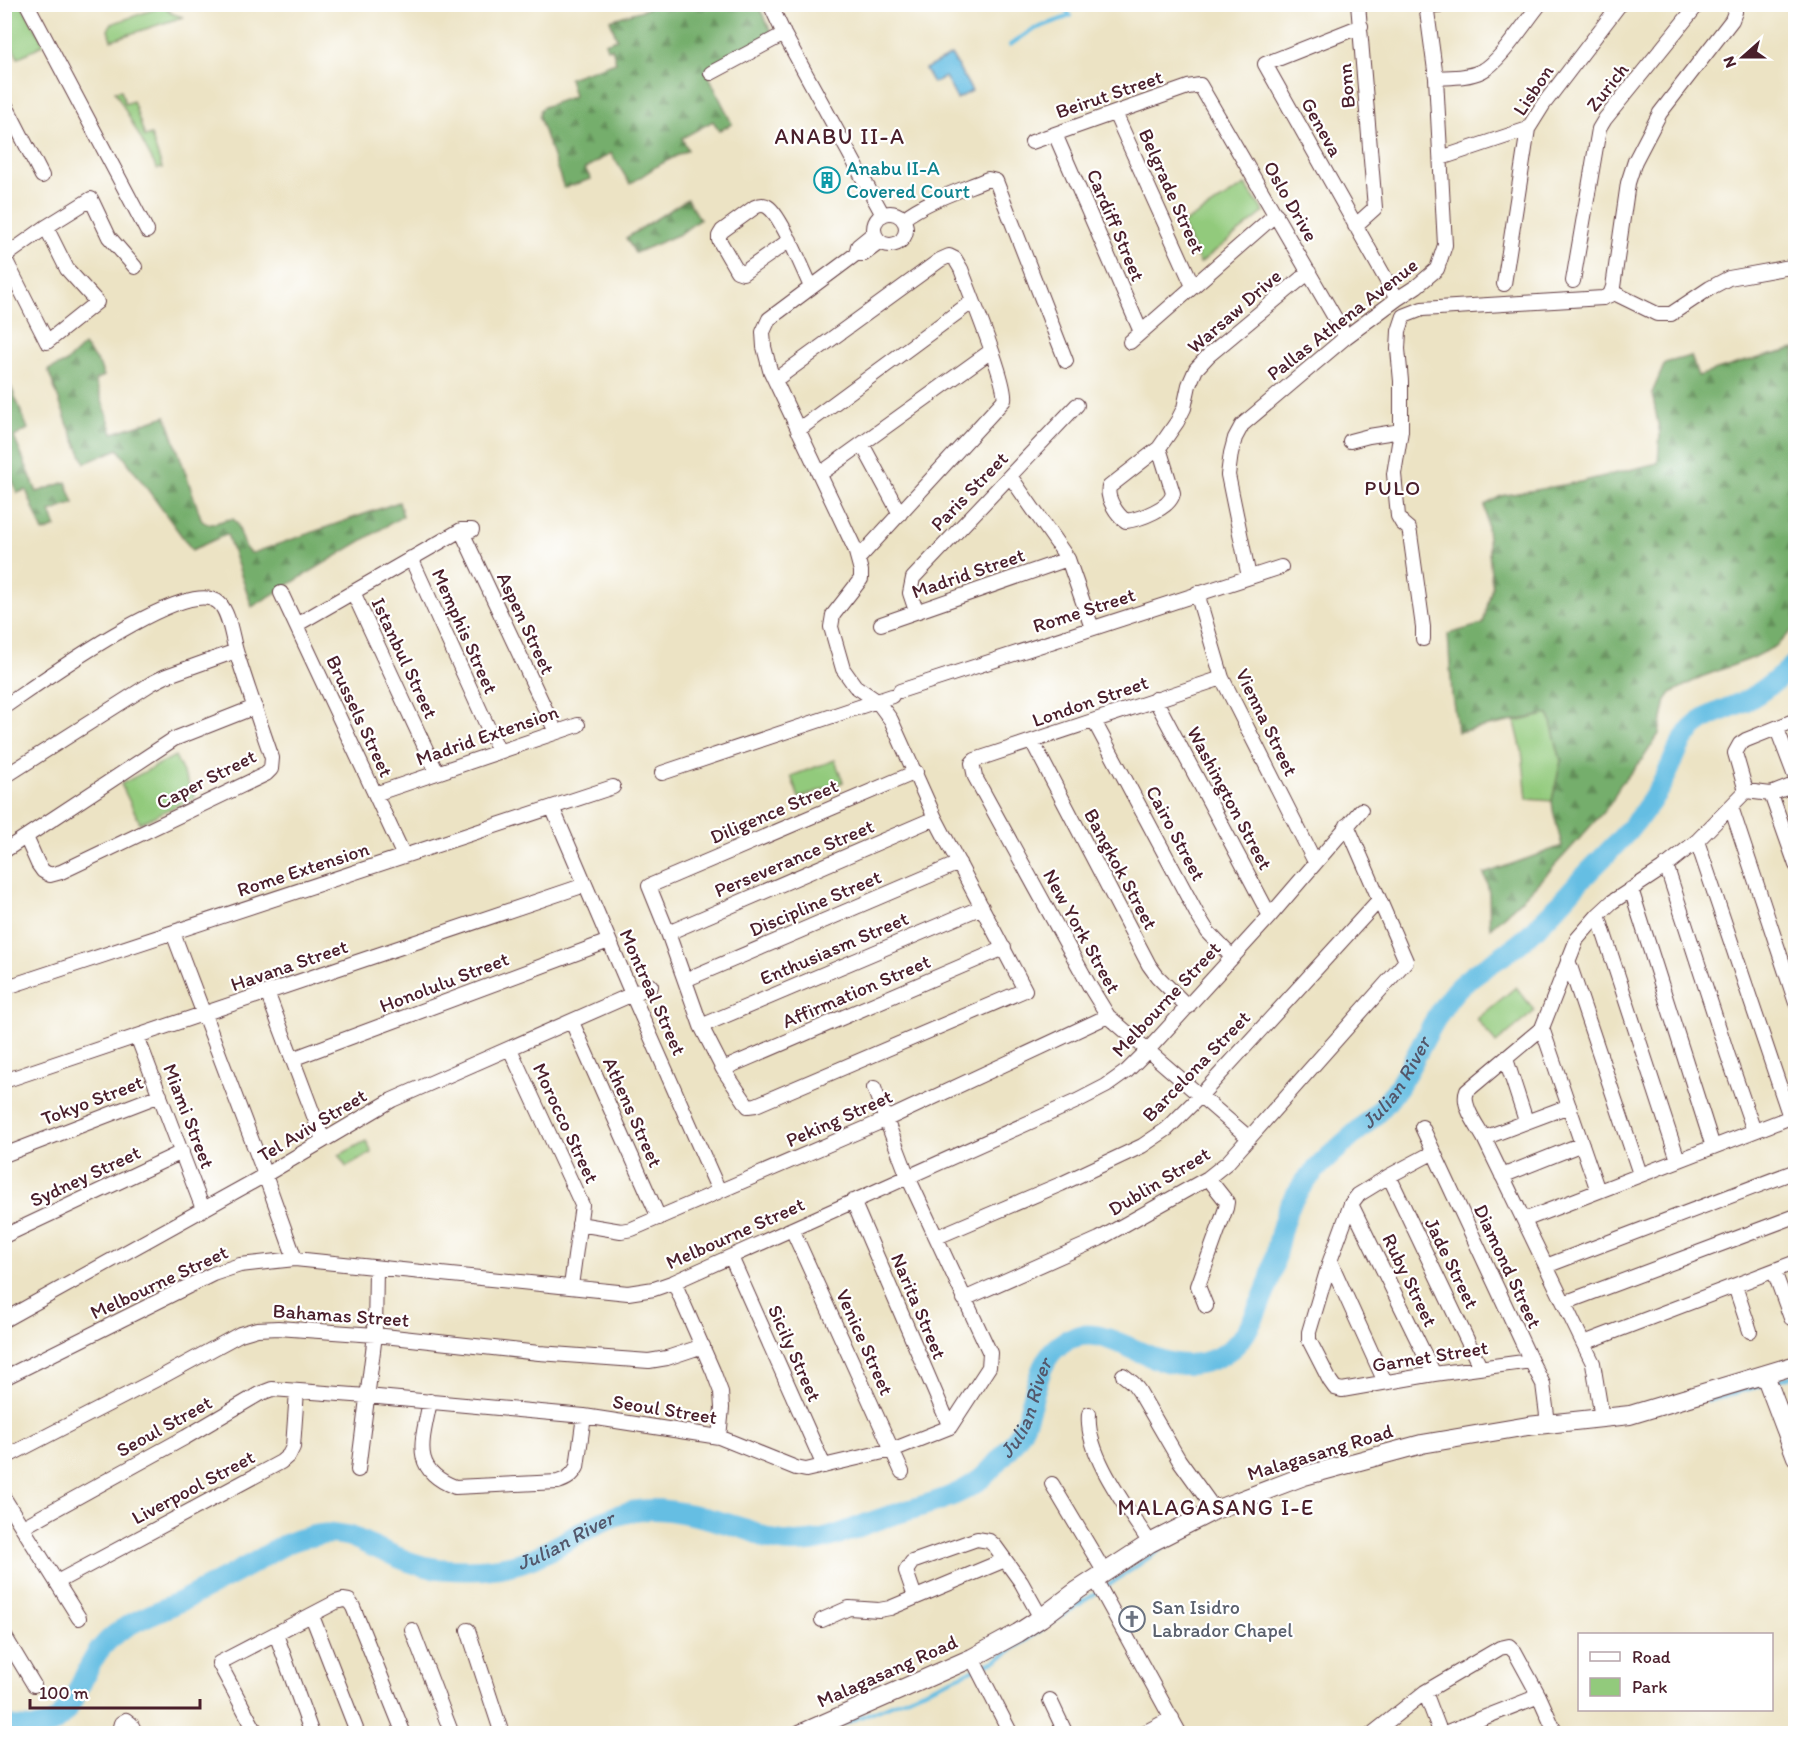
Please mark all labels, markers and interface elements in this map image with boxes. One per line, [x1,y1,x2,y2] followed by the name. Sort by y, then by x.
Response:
[1713,27,1773,87] north arrow
[1719,54,1740,71] text: N
[1581,58,1634,116] street label: Zurich
[1507,60,1559,120] street label: Lisbon
[1332,62,1360,110] street label: Bonn
[1052,64,1166,124] street label: Beirut Street
[1296,93,1348,161] street label: Geneva
[774,123,906,150] district label: ANABU II-A
[1134,125,1210,257] street label: Belgrade Street
[846,156,970,203] place label: Anabu II-A Covered Court
[1258,156,1324,246] street label: Oslo Drive
[812,165,842,195] building icon: Anabu II-A Covered Court
[1082,165,1151,285] street label: Cardiff Street
[1262,253,1422,385] street label: Pallas Athena Avenue
[1182,264,1286,358] street label: Warsaw Drive
[925,446,1013,536] street label: Paris Street
[1364,475,1422,500] district label: PULO
[908,542,1028,604] street label: Madrid Street
[427,565,503,697] street label: Memphis Street
[492,568,560,678] street label: Aspen Street
[1030,582,1138,638] street label: Rome Street
[367,594,444,723] street label: Istanbul Street
[321,651,399,781] street label: Brussels Street
[1231,664,1304,780] street label: Vienna Street
[1029,670,1151,732] street label: London Street
[413,699,562,771] street label: Madrid Extension
[1182,722,1278,874] street label: Washington Street
[152,743,260,814] street label: Caper Street
[706,773,842,849] street label: Diligence Street
[1141,781,1211,885] street label: Cairo Street
[1079,804,1163,934] street label: Bangkok Street
[711,814,877,902] street label: Perseverance Street
[234,836,372,902] street label: Rome Extension
[745,864,885,942] street label: Discipline Street
[1038,865,1126,997] street label: New York Street
[756,906,912,990] street label: Enthusiasm Street
[614,925,692,1059] street label: Montreal Street
[227,934,351,996] street label: Havana Street
[1106,936,1226,1062] street label: Melbourne Street
[376,946,512,1018] street label: Honolulu Street
[778,949,934,1033] street label: Affirmation Street
[1137,1005,1255,1127] street label: Barcelona Street
[1356,1030,1437,1134] water label: Julian River
[598,1053,668,1171] street label: Athens Street
[528,1059,604,1187] street label: Morocco Street
[158,1060,220,1172] street label: Miami Street
[38,1069,147,1130] street label: Tokyo Street
[253,1083,371,1167] street label: Tel Aviv Street
[782,1084,896,1152] street label: Peking Street
[26,1140,144,1212] street label: Sydney Street
[1104,1141,1214,1221] street label: Dublin Street
[662,1192,808,1274] street label: Melbourne Street
[1469,1200,1547,1332] street label: Diamond Street
[1420,1214,1484,1312] street label: Jade Street
[1377,1230,1443,1331] street label: Ruby Street
[86,1240,232,1324] street label: Melbourne Street
[886,1250,952,1363] street label: Narita Street
[831,1285,899,1399] street label: Venice Street
[272,1298,410,1332] street label: Bahamas Street
[763,1301,827,1405] street label: Sicily Street
[1370,1335,1490,1377] street label: Garnet Street
[993,1351,1058,1463] water label: Julian River
[611,1389,719,1429] street label: Seoul Street
[112,1390,216,1462] street label: Seoul Street
[1244,1418,1396,1486] street label: Malagasang Road
[127,1444,259,1530] street label: Liverpool Street
[1117,1494,1315,1521] district label: MALAGASANG I-E
[514,1504,620,1575] water label: Julian River
[1152,1595,1293,1642] place label: San Isidro Labrador Chapel
[1117,1604,1147,1634] church icon: San Isidro Labrador Chapel
[813,1629,961,1713] street label: Malagasang Road
[1578,1633,1773,1711] legend
[1632,1646,1671,1668] text: Road
[30,1672,200,1710] scale bar
[1632,1676,1667,1698] text: Park
[39,1682,89,1704] text: 100 m

